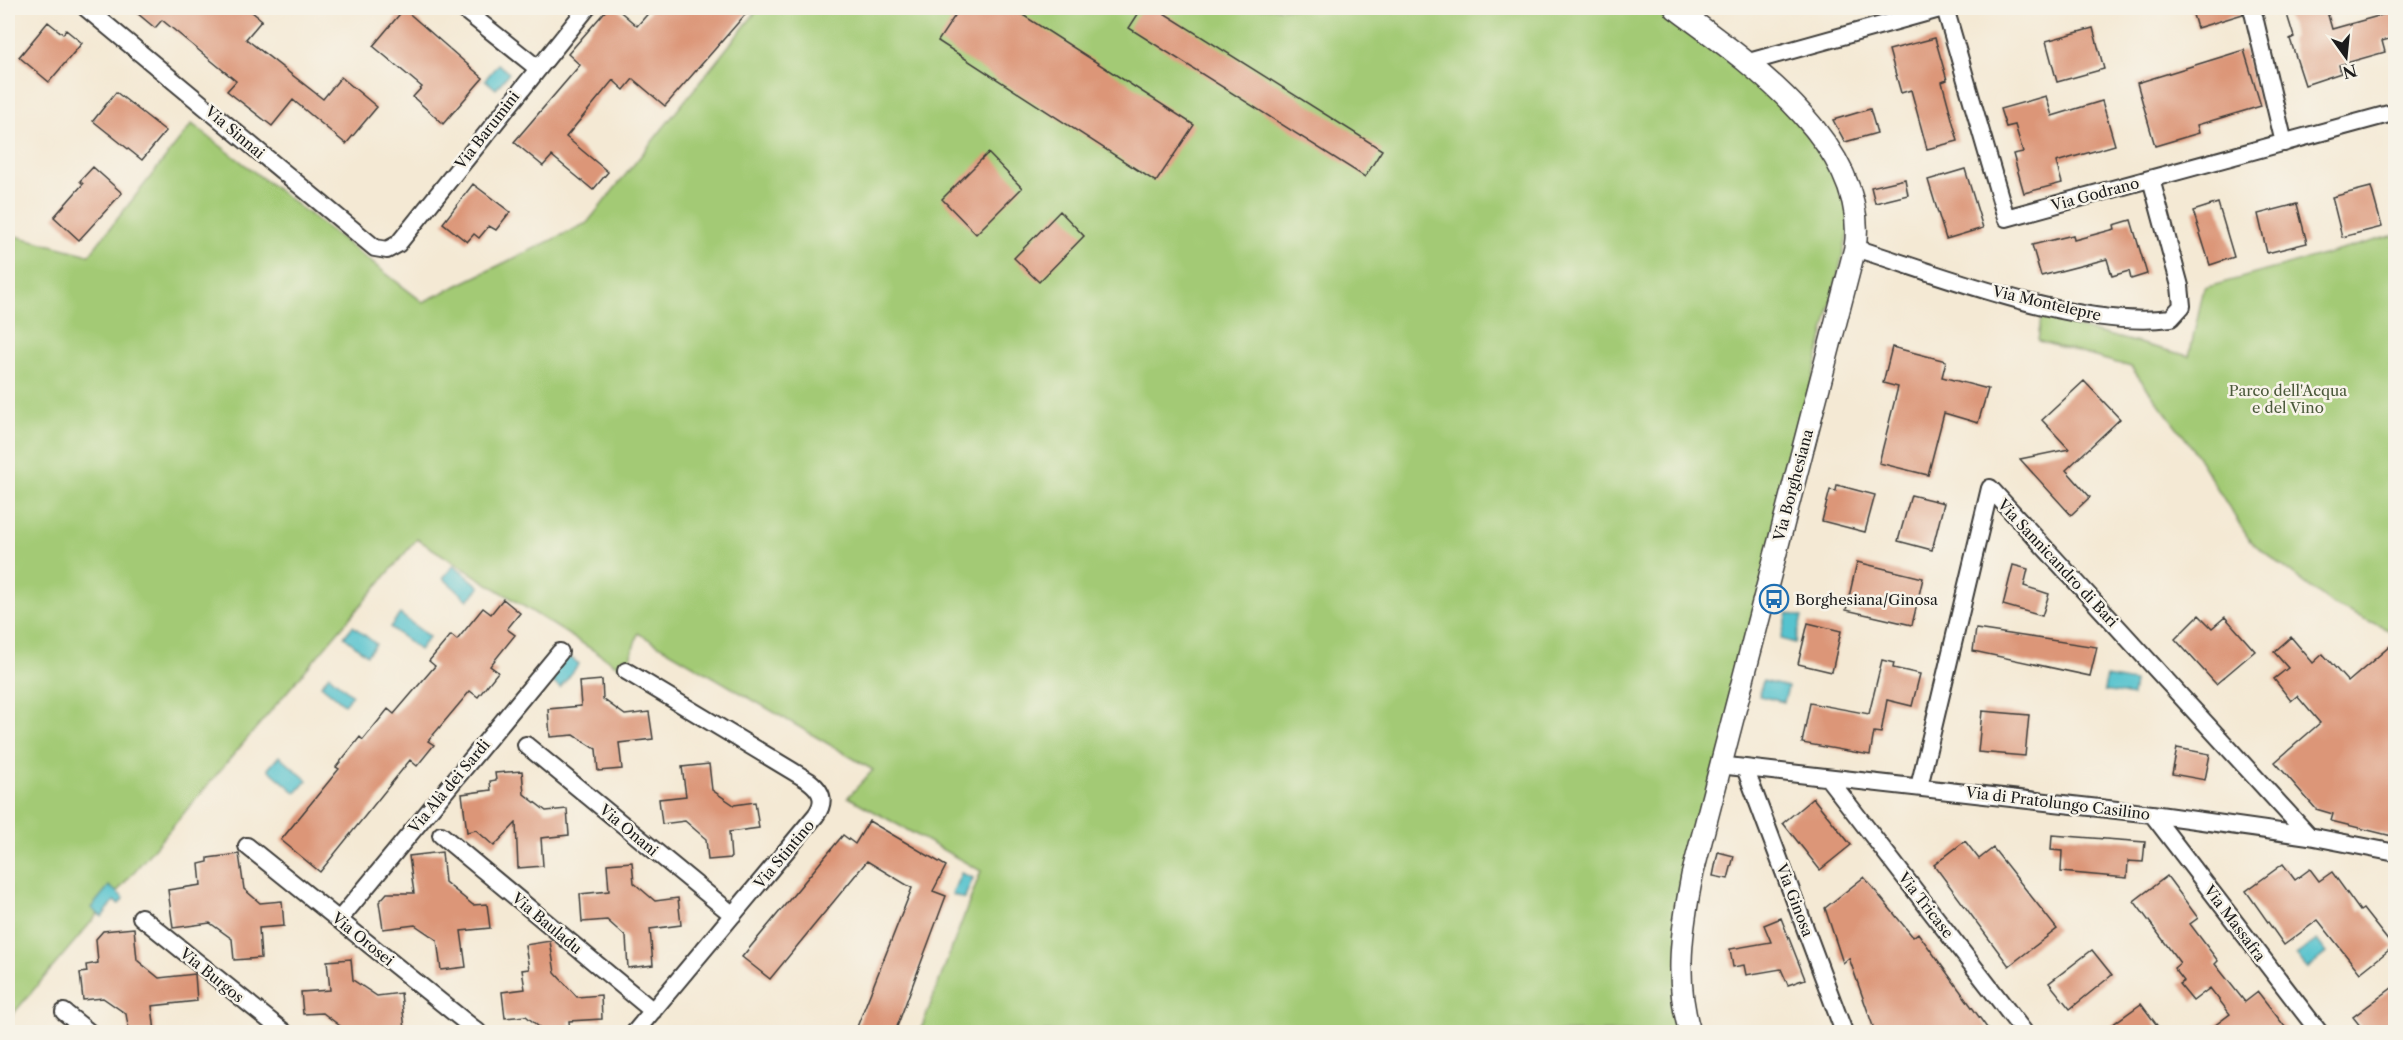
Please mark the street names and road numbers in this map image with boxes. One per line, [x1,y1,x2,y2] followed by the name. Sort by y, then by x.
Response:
[450,87,524,173] street label: Via Barumini
[201,101,269,163] street label: Via Sinnai
[2048,173,2141,215] street label: Via Godrano
[1990,281,2103,325] street label: Via Montelepre
[1769,427,1817,544] street label: Via Borghesiana
[1993,494,2122,631] street label: Via Sannicandro di Bari
[404,735,494,838] street label: Via Alà dei Sardi
[1964,782,2151,824] street label: Via di Pratolungo Casilino
[595,799,663,860] street label: Via Onani
[749,816,818,893] street label: Via Stintino
[1772,860,1818,939] street label: Via Ginosa
[1894,867,1958,942] street label: Via Tricase
[2200,880,2270,965] street label: Via Massafra
[507,888,586,958] street label: Via Bauladu
[327,908,398,970] street label: Via Orosei
[175,943,248,1007] street label: Via Burgos

